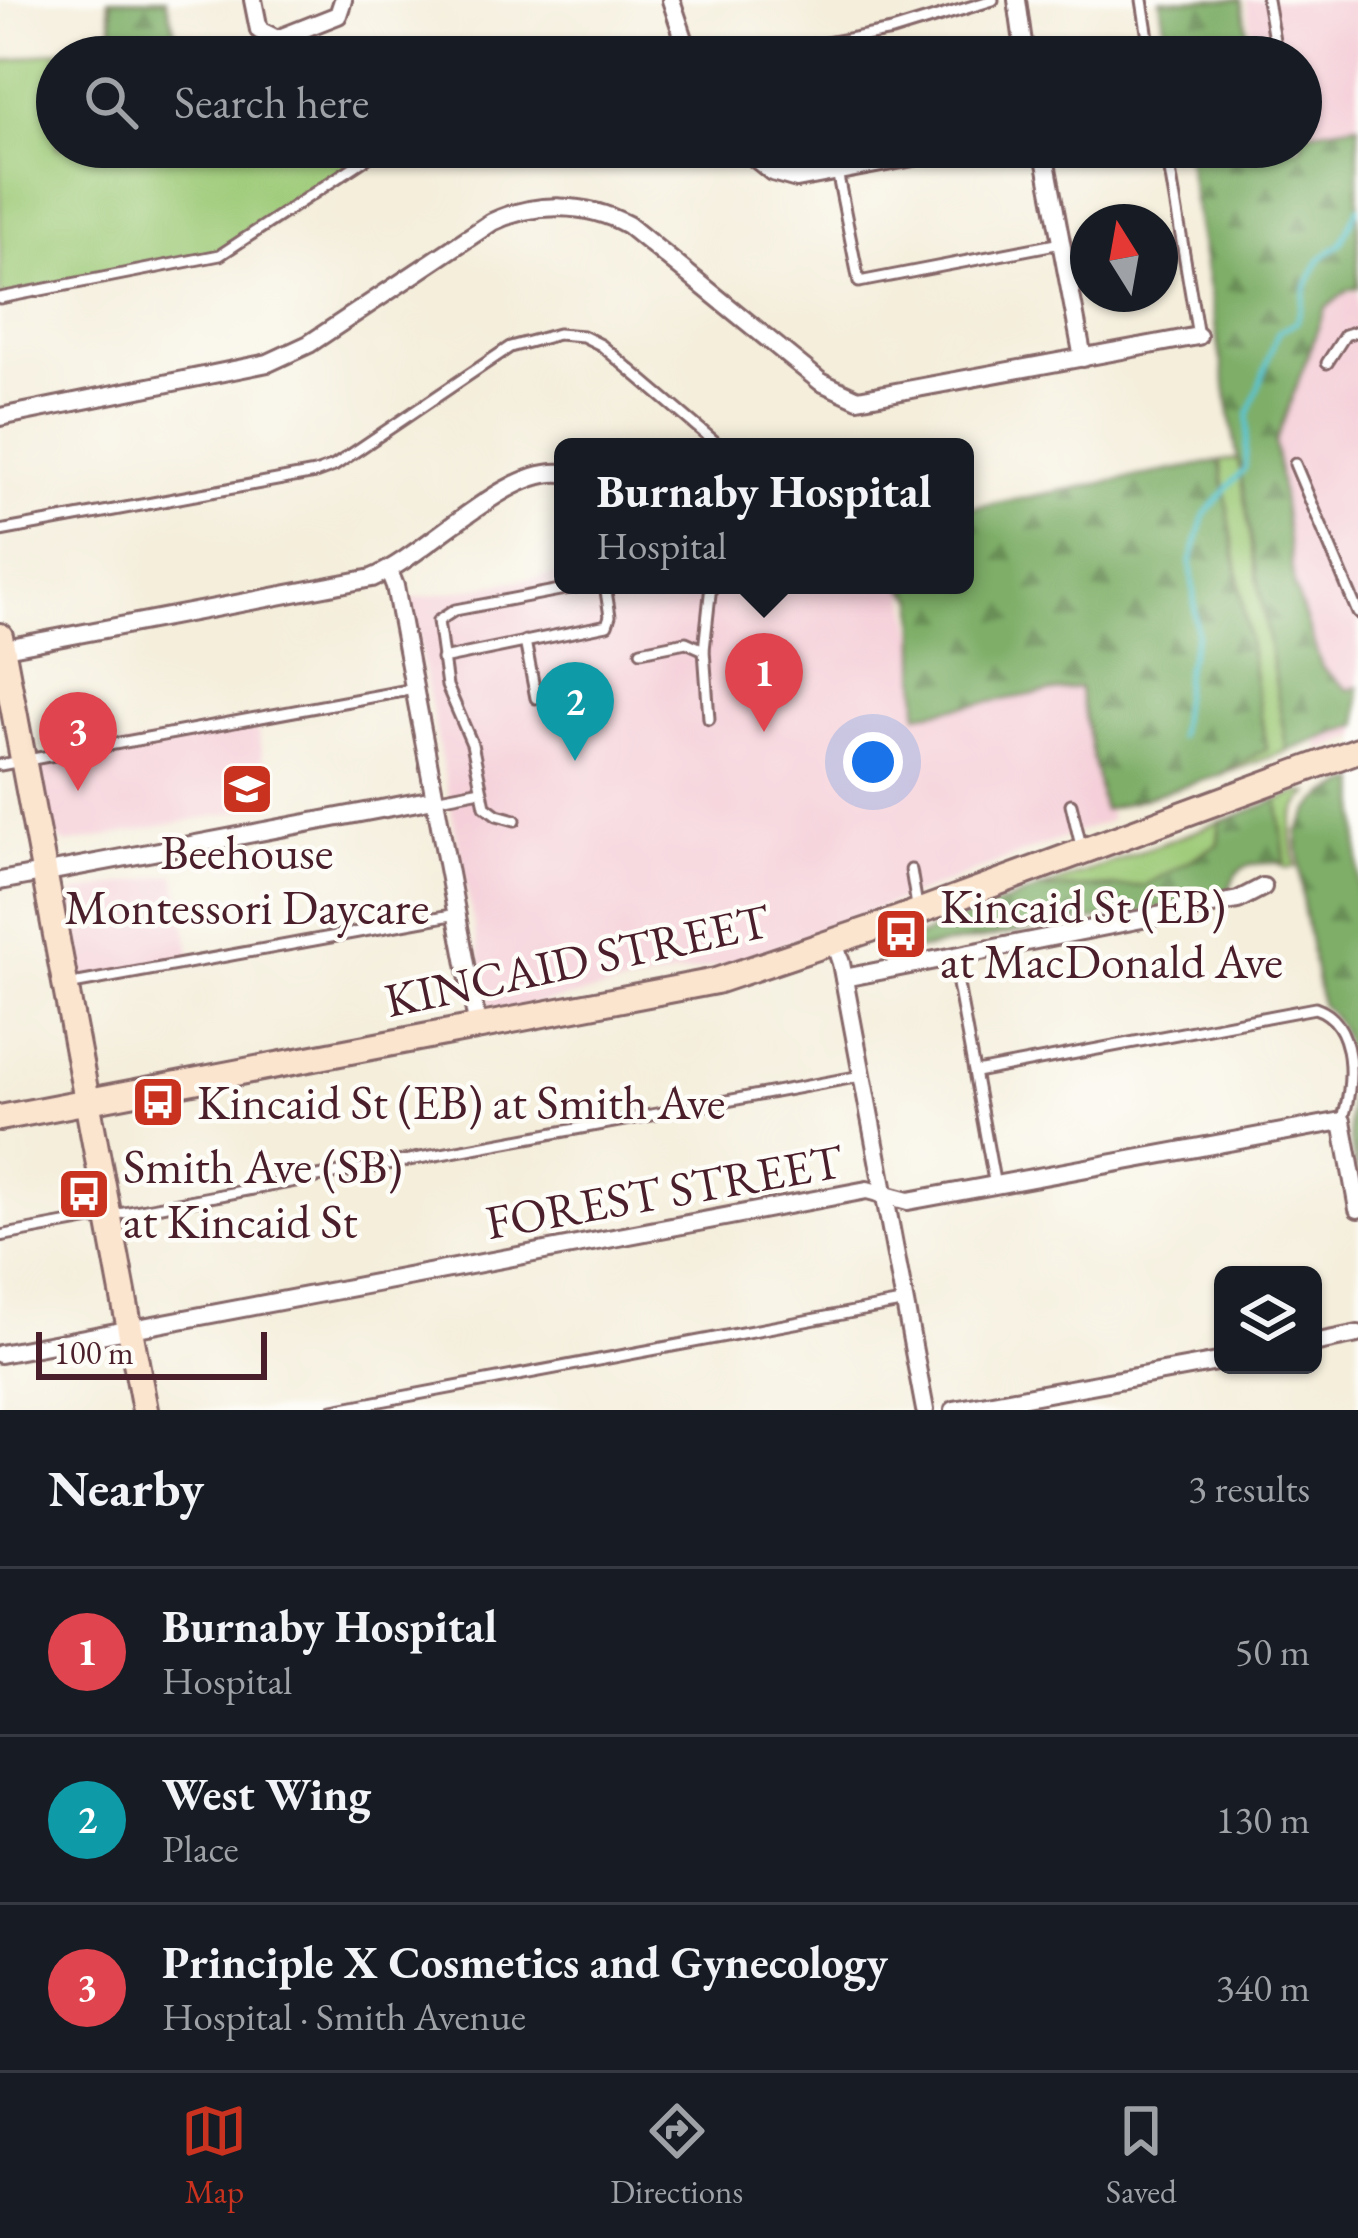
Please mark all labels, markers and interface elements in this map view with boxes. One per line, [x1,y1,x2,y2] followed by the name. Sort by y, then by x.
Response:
[36,36,1322,168] search box
[78,69,144,135] icon: search
[174,73,369,131] text: Search here
[1070,204,1178,312] north arrow
[554,438,974,594] popup
[596,462,932,520] text: Burnaby Hospital
[596,520,727,571] text: Hospital
[725,633,803,732] pin: 1
[536,662,614,761] pin: 2
[39,692,117,791] pin: 3
[843,732,903,792] your location
[219,761,275,817] school or university icon: Beehouse Montessori Daycare
[65,821,429,938] place label: Beehouse Montessori Daycare
[940,875,1283,992] place label: Kincaid St (EB) at MacDonald Ave
[379,889,776,1031] street label: KINCAID STREET
[873,906,929,962] bus stop icon: Kincaid St (EB) at MacDonald Ave
[197,1071,726,1133] place label: Kincaid St (EB) at Smith Ave
[130,1074,186,1130] bus stop icon: Kincaid St (EB) at Smith Ave
[481,1129,848,1253] street label: FOREST STREET
[123,1135,403,1252] place label: Smith Ave (SB) at Kincaid St
[56,1166,112,1222] bus stop icon: Smith Ave (SB) at Kincaid St
[1214,1266,1322,1374] map controls
[1214,1266,1322,1374] button: layers
[36,1326,267,1379] scale bar
[54,1331,134,1374] text: 100 m
[48,1455,204,1521] text: Nearby
[1188,1463,1310,1514] text: 3 results
[162,1597,497,1655] text: Burnaby Hospital
[77,1626,97,1677] text: 1
[1234,1626,1310,1677] text: 50 m
[162,1655,292,1706] text: Hospital
[162,1765,371,1823] text: West Wing
[77,1794,97,1845] text: 2
[1216,1794,1310,1845] text: 130 m
[162,1823,239,1874] text: Place
[162,1933,888,1991] text: Principle X Cosmetics and Gynecology
[77,1962,97,2013] text: 3
[1216,1962,1310,2013] text: 340 m
[162,1991,526,2042] text: Hospital · Smith Avenue
[181,2098,247,2213] tab: Map
[610,2098,743,2213] tab: Directions
[1106,2098,1177,2213] tab: Saved

